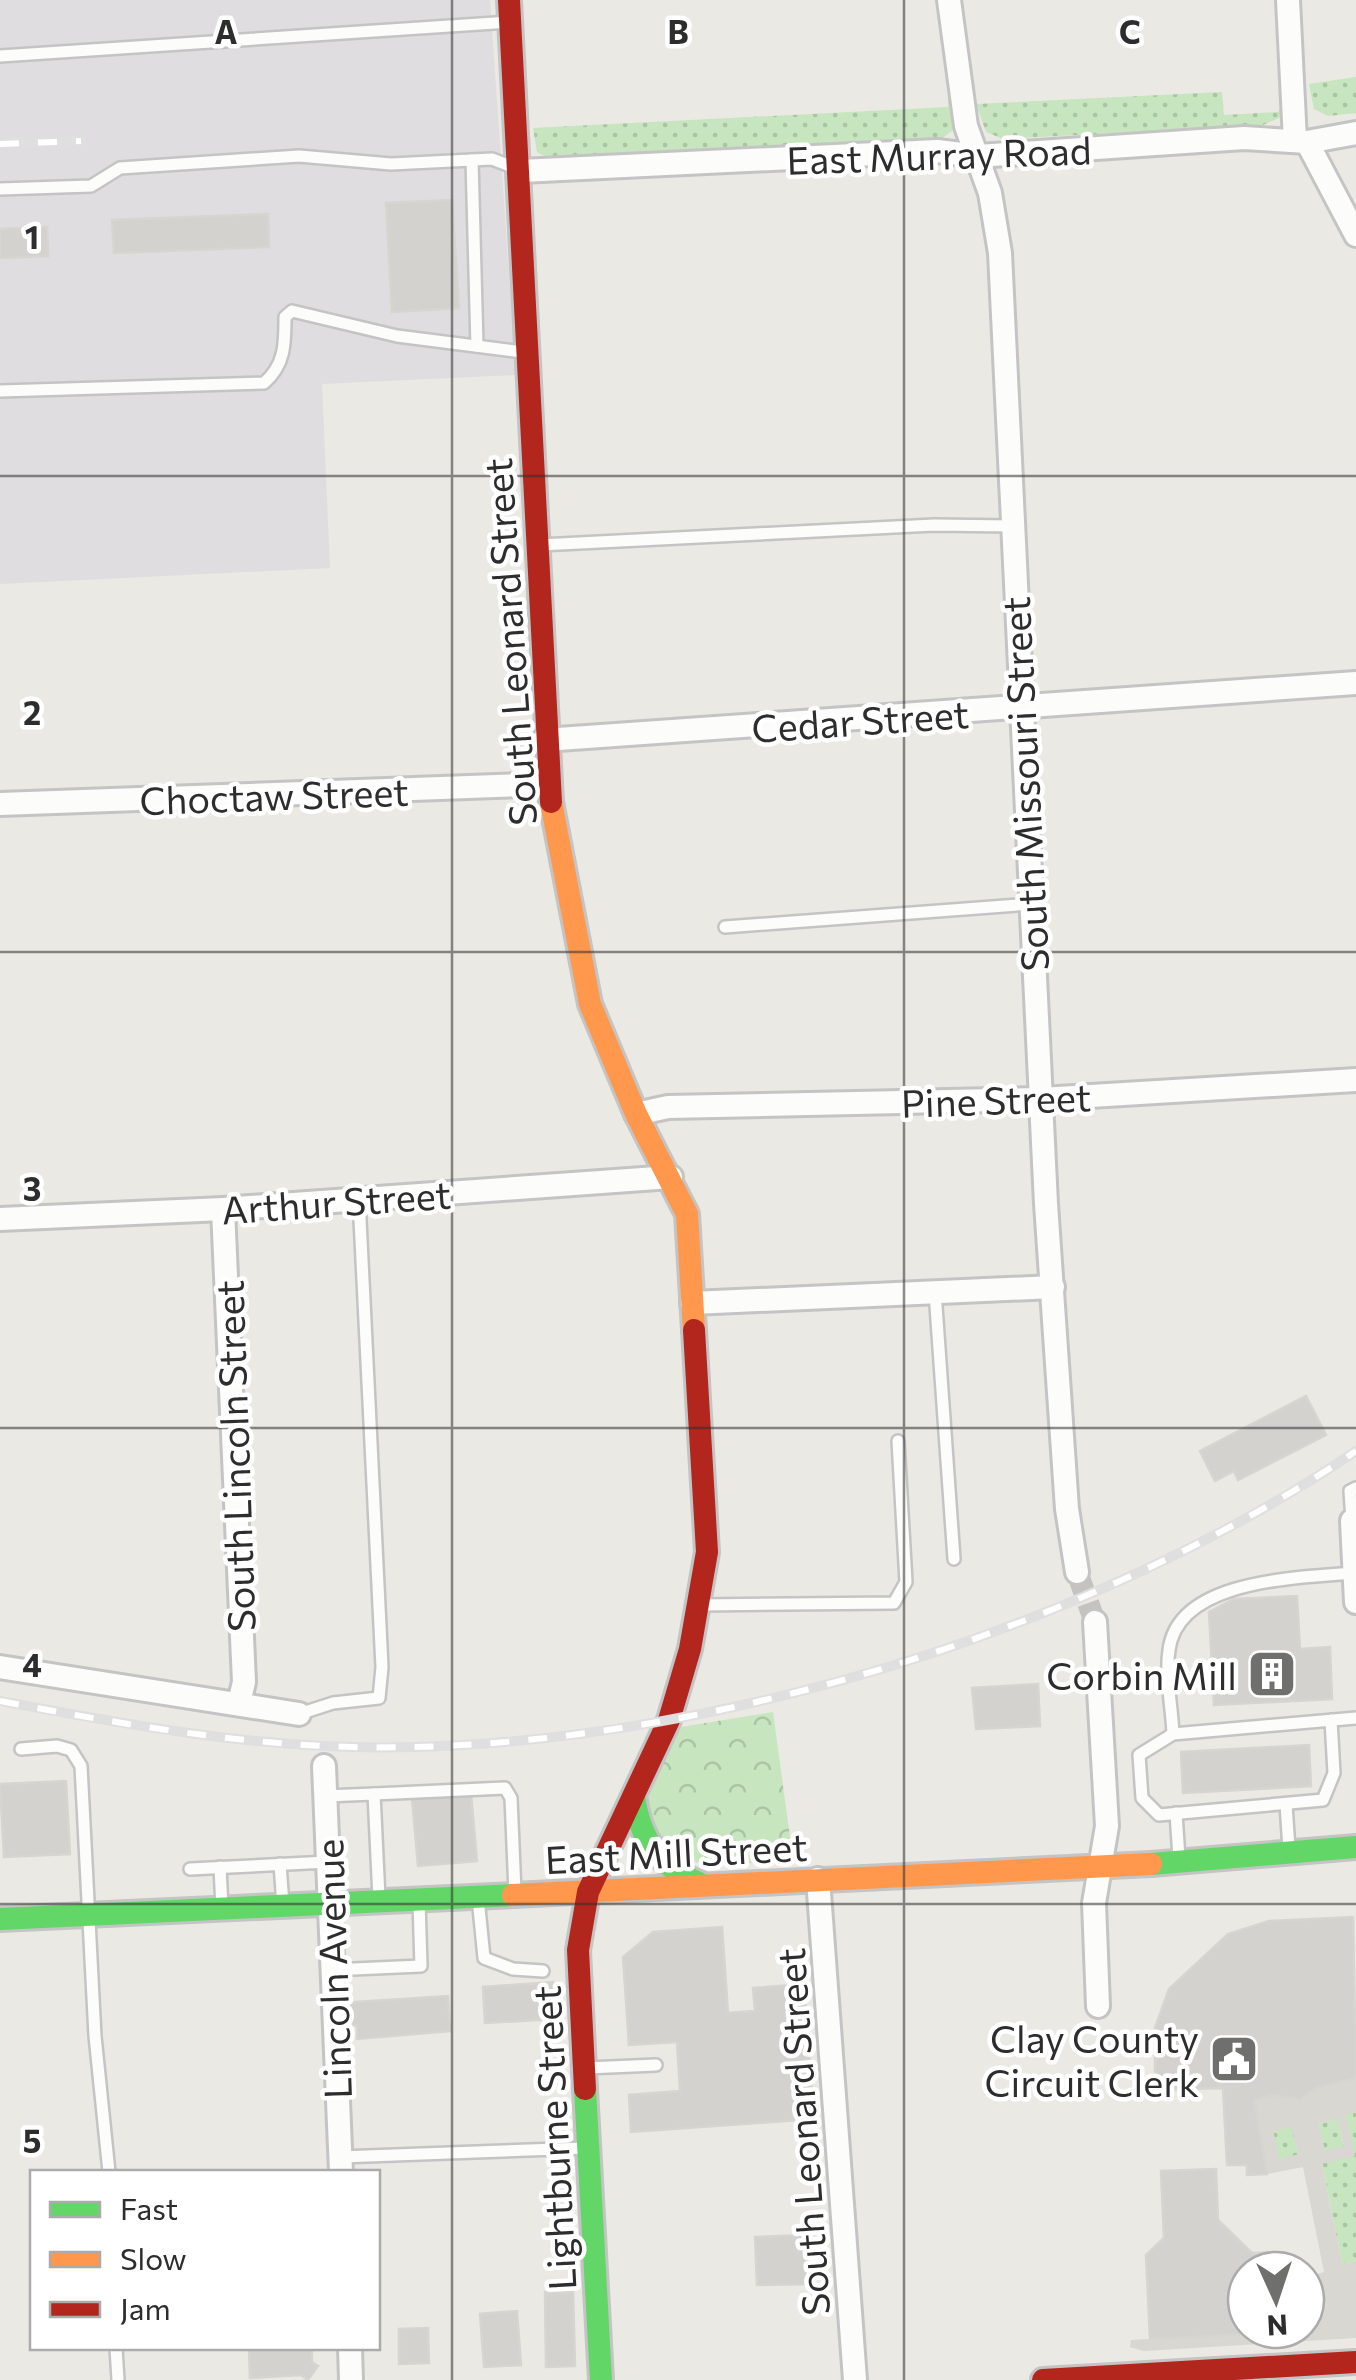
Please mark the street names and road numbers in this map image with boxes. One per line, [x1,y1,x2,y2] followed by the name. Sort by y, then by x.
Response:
[786,125,1092,183] street label: East Murray Road
[473,457,545,827] street label: South Leonard Street
[991,595,1057,973] street label: South Missouri Street
[750,689,970,751] street label: Cedar Street
[139,767,409,823] street label: Choctaw Street
[900,1072,1092,1126] street label: Pine Street
[220,1170,452,1232] street label: Arthur Street
[204,1279,264,1633] street label: South Lincoln Street
[544,1822,808,1882] street label: East Mill Street
[304,1838,360,2100] street label: Lincoln Avenue
[766,1947,838,2317] street label: South Leonard Street
[522,1985,584,2291] street label: Lightburne Street

